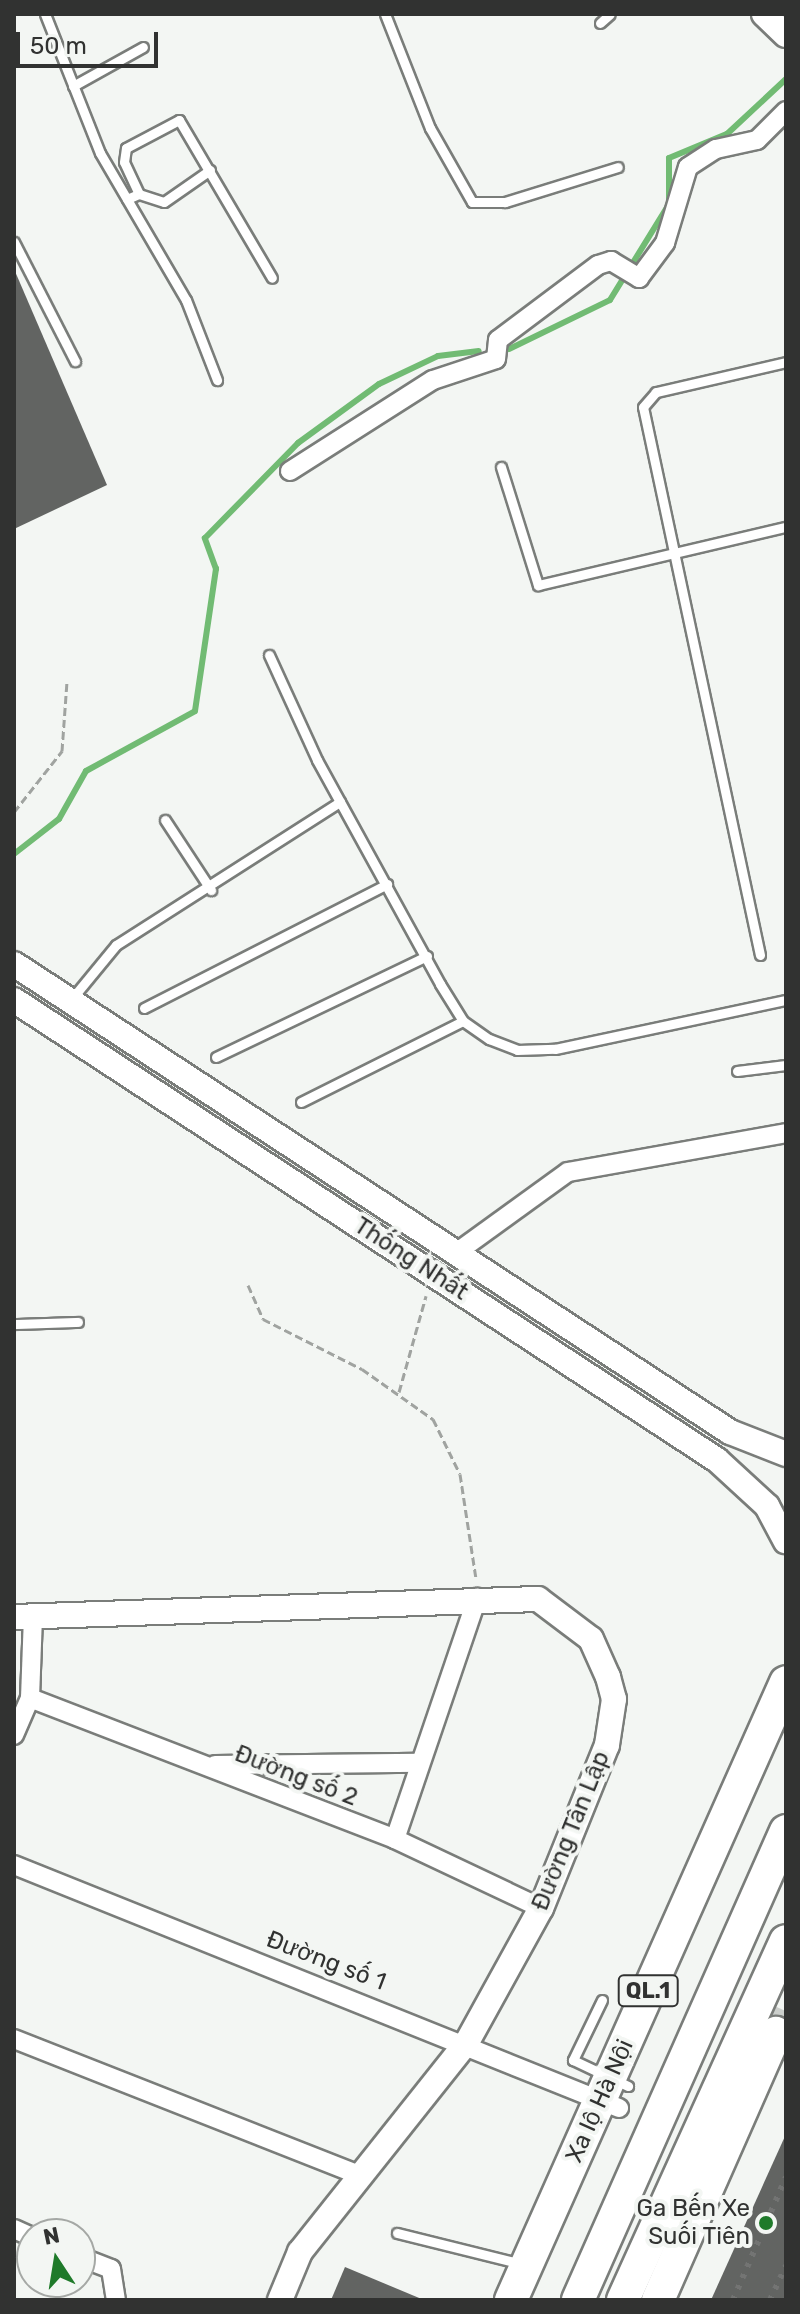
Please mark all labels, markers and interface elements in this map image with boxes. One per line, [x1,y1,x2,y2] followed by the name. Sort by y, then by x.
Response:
[20,16,162,66] scale bar
[30,32,87,60] text: 50 m
[348,1211,474,1307] street label: Thống Nhất
[230,1739,362,1813] street label: Đường số 2
[526,1747,616,1915] street label: Đường Tân Lập
[262,1925,390,1997] street label: Đường số 1
[616,1973,680,2009] road number: QL.1
[560,2035,640,2167] street label: Xa lộ Hà Nội
[637,2195,750,2251] place label: Ga Bến Xe Suối Tiên
[757,2214,775,2232] marker: Ga Bến Xe Suối Tiên
[16,2218,96,2298] north arrow
[41,2221,62,2251] text: N

